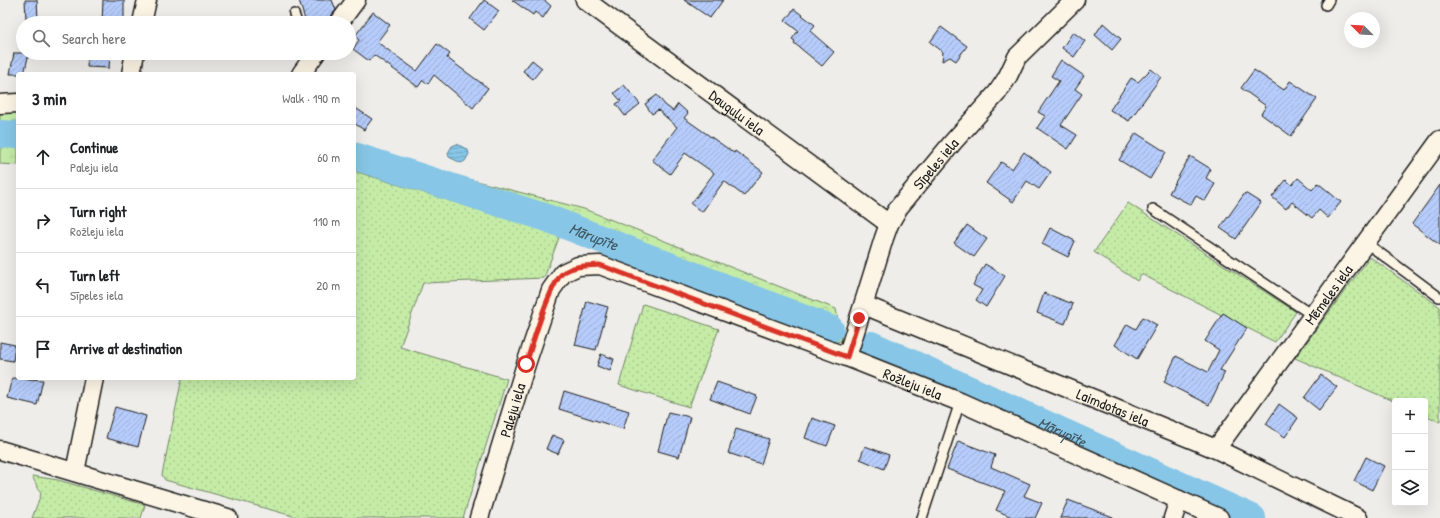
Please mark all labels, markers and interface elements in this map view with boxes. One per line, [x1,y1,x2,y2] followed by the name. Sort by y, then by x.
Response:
[1344,12,1380,48] north arrow
[16,16,356,60] search box
[30,27,52,49] icon: search
[62,28,126,49] text: Search here
[705,85,769,140] street label: Dauguļu iela
[32,87,67,110] text: 3 min
[282,89,340,107] text: Walk · 190 m
[908,133,963,194] street label: Sīpeles iela
[70,137,118,158] text: Continue
[32,146,54,168] icon: ahead
[317,148,340,166] text: 60 m
[70,158,118,176] text: Paleju iela
[70,201,126,222] text: Turn right
[32,210,54,232] icon: right
[313,212,340,230] text: 110 m
[566,217,622,256] water label: Mārupīte
[70,222,123,240] text: Rožleju iela
[1299,260,1357,329] street label: Mēmeles iela
[70,265,120,286] text: Turn left
[32,274,54,296] icon: left
[316,276,340,294] text: 20 m
[70,286,123,304] text: Sīpeles iela
[850,309,868,327] route end
[32,338,54,360] icon: arrive
[70,338,182,359] text: Arrive at destination
[517,355,535,373] route start
[880,362,945,404] street label: Rožleju iela
[494,380,530,439] street label: Paleju iela
[1074,383,1152,431] street label: Laimdotas iela
[1392,398,1428,506] map controls
[1392,398,1428,434] button: +
[1035,411,1090,453] water label: Mārupīte
[1392,434,1428,470] button: −
[1392,470,1428,506] button: layers

